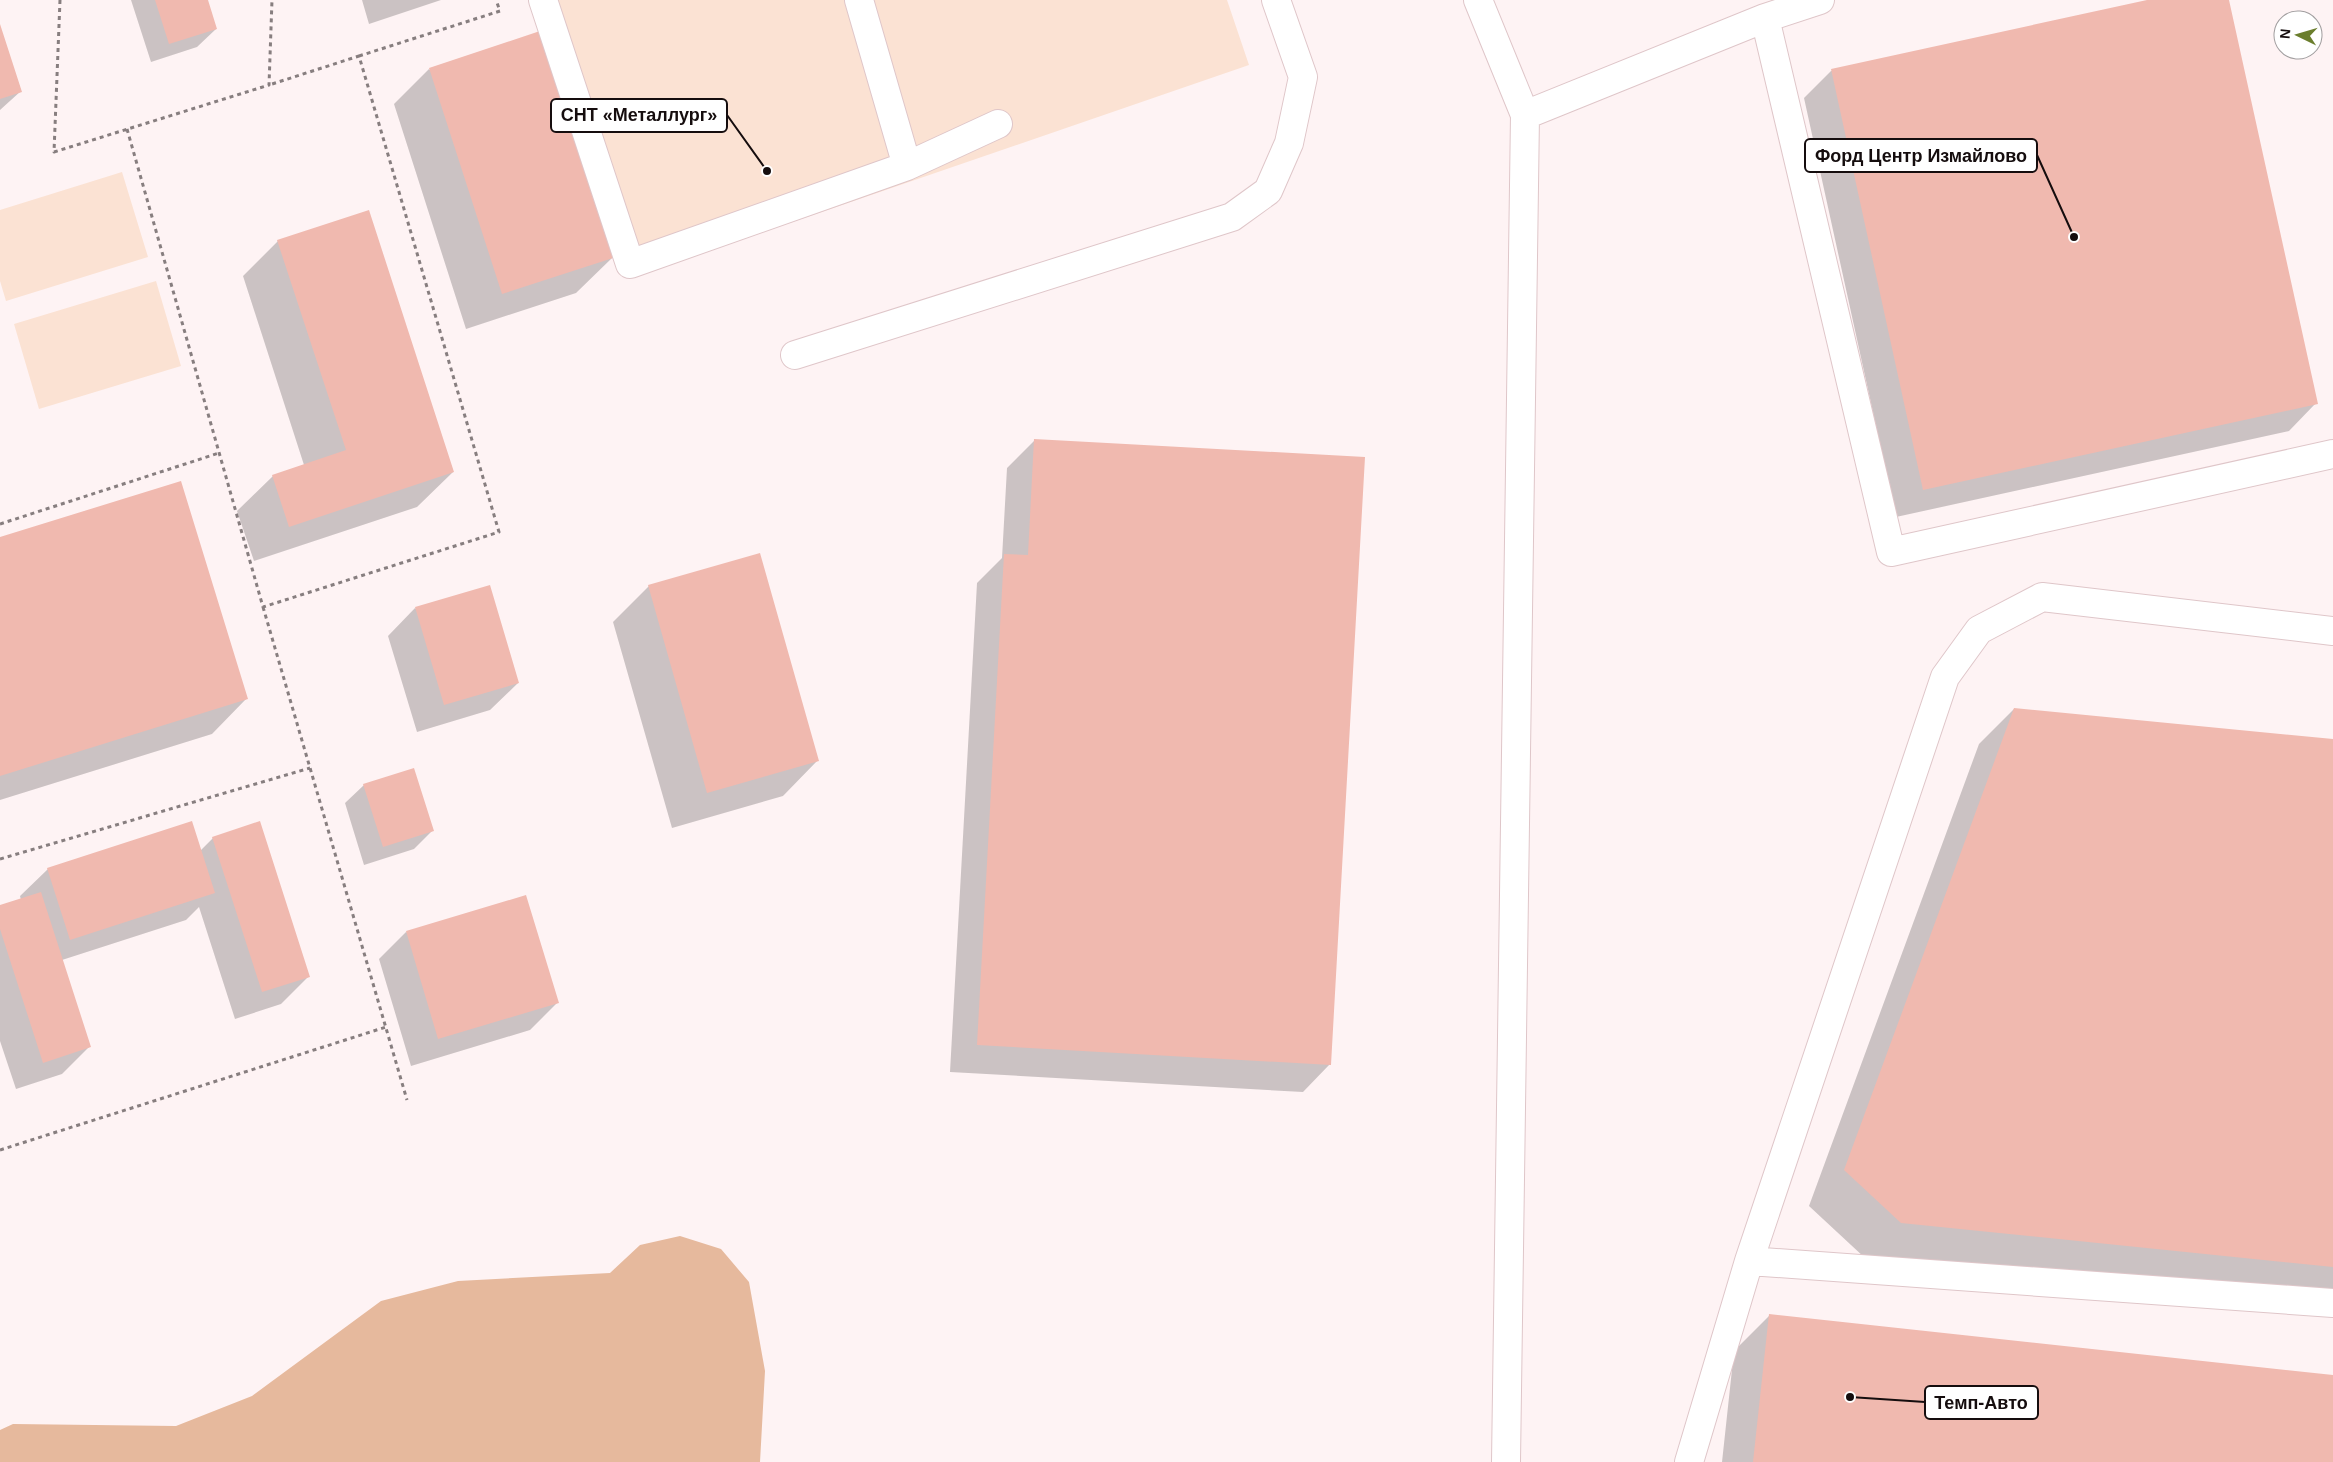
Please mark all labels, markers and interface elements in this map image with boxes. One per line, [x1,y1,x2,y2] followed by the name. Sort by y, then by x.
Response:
[2273,10,2323,60] north arrow
[2277,28,2293,40] text: N
[551,99,727,132] callout: СНТ «Металлург»
[561,105,717,125] text: СНТ «Металлург»
[1805,139,2037,172] callout: Форд Центр Измайлово
[1815,146,2027,166] text: Форд Центр Измайлово
[1925,1386,2038,1419] callout: Темп-Авто
[1934,1393,2028,1413] text: Темп-Авто

